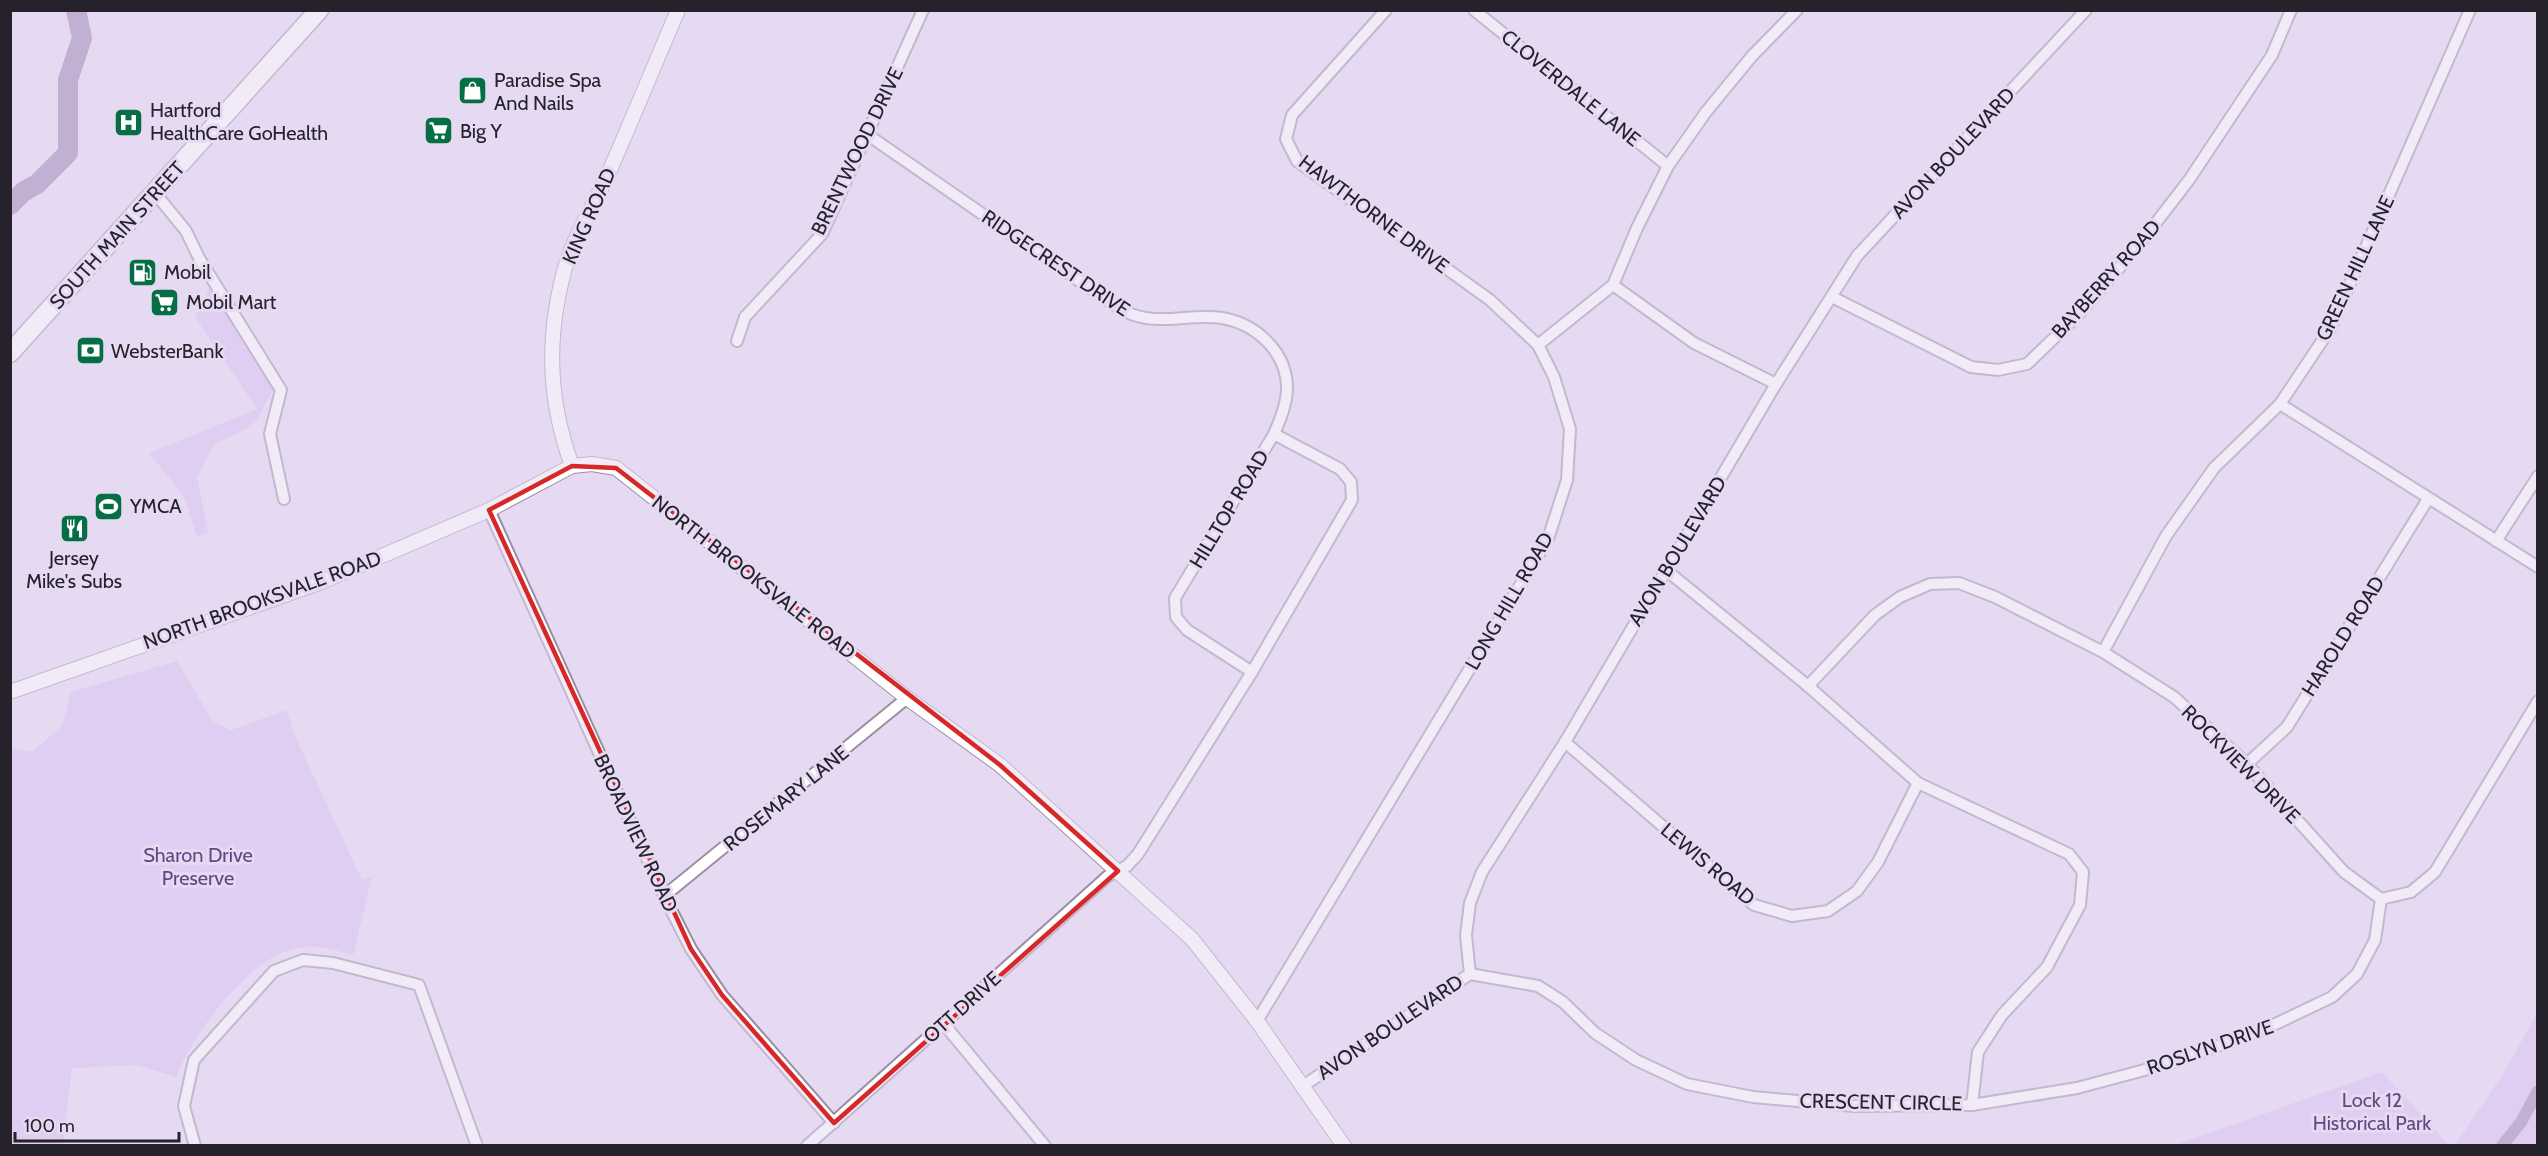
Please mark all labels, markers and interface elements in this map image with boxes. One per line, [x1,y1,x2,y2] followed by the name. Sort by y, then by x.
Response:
[1497,25,1645,151] street label: CLOVERDALE LANE
[806,63,908,239] street label: BRENTWOOD DRIVE
[494,68,602,115] place label: Paradise Spa And Nails
[457,75,489,107] shop icon: Paradise Spa And Nails
[1886,83,2020,223] street label: AVON BOULEVARD
[150,98,328,145] place label: Hartford HealthCare GoHealth
[113,106,145,138] hospital icon: Hartford HealthCare GoHealth
[423,115,455,147] supermarket icon: Big Y
[460,119,503,143] place label: Big Y
[1294,150,1454,278] street label: HAWTHORNE DRIVE
[44,156,190,314] street label: SOUTH MAIN STREET
[557,164,621,268] street label: KING ROAD
[2311,192,2399,344] street label: GREEN HILL LANE
[977,205,1135,321] street label: RIDGECREST DRIVE
[2047,215,2165,343] street label: BAYBERRY ROAD
[127,256,159,288] fuel station icon: Mobil
[164,260,211,284] place label: Mobil
[149,286,181,318] supermarket icon: Mobil Mart
[186,290,277,314] place label: Mobil Mart
[74,335,106,367] bank icon: WebsterBank
[111,339,223,363] place label: WebsterBank
[1184,446,1274,572] street label: HILLTOP ROAD
[1623,472,1731,630] street label: AVON BOULEVARD
[93,490,125,522] sports icon: YMCA
[648,490,860,664] street label: NORTH BROOKSVALE ROAD
[129,494,182,518] place label: YMCA
[58,512,90,544] restaurant icon: Jersey Mike's Subs
[1460,528,1558,674] street label: LONG HILL ROAD
[26,546,122,593] place label: Jersey Mike's Subs
[140,546,384,654] street label: NORTH BROOKSVALE ROAD
[2297,572,2389,700] street label: HAROLD ROAD
[2177,700,2305,828] street label: ROCKVIEW DRIVE
[719,740,853,856] street label: ROSEMARY LANE
[589,750,683,916] street label: BROADVIEW ROAD
[1656,818,1760,910] street label: LEWIS ROAD
[143,843,253,890] park label: Sharon Drive Preserve
[918,966,1006,1048] street label: OTT DRIVE
[1313,969,1467,1085] street label: AVON BOULEVARD
[2144,1014,2276,1080] street label: ROSLYN DRIVE
[2313,1088,2431,1135] park label: Lock 12 Historical Park
[1799,1089,1963,1115] street label: CRESCENT CIRCLE
[15,1105,178,1143] scale bar
[24,1115,75,1137] text: 100 m

